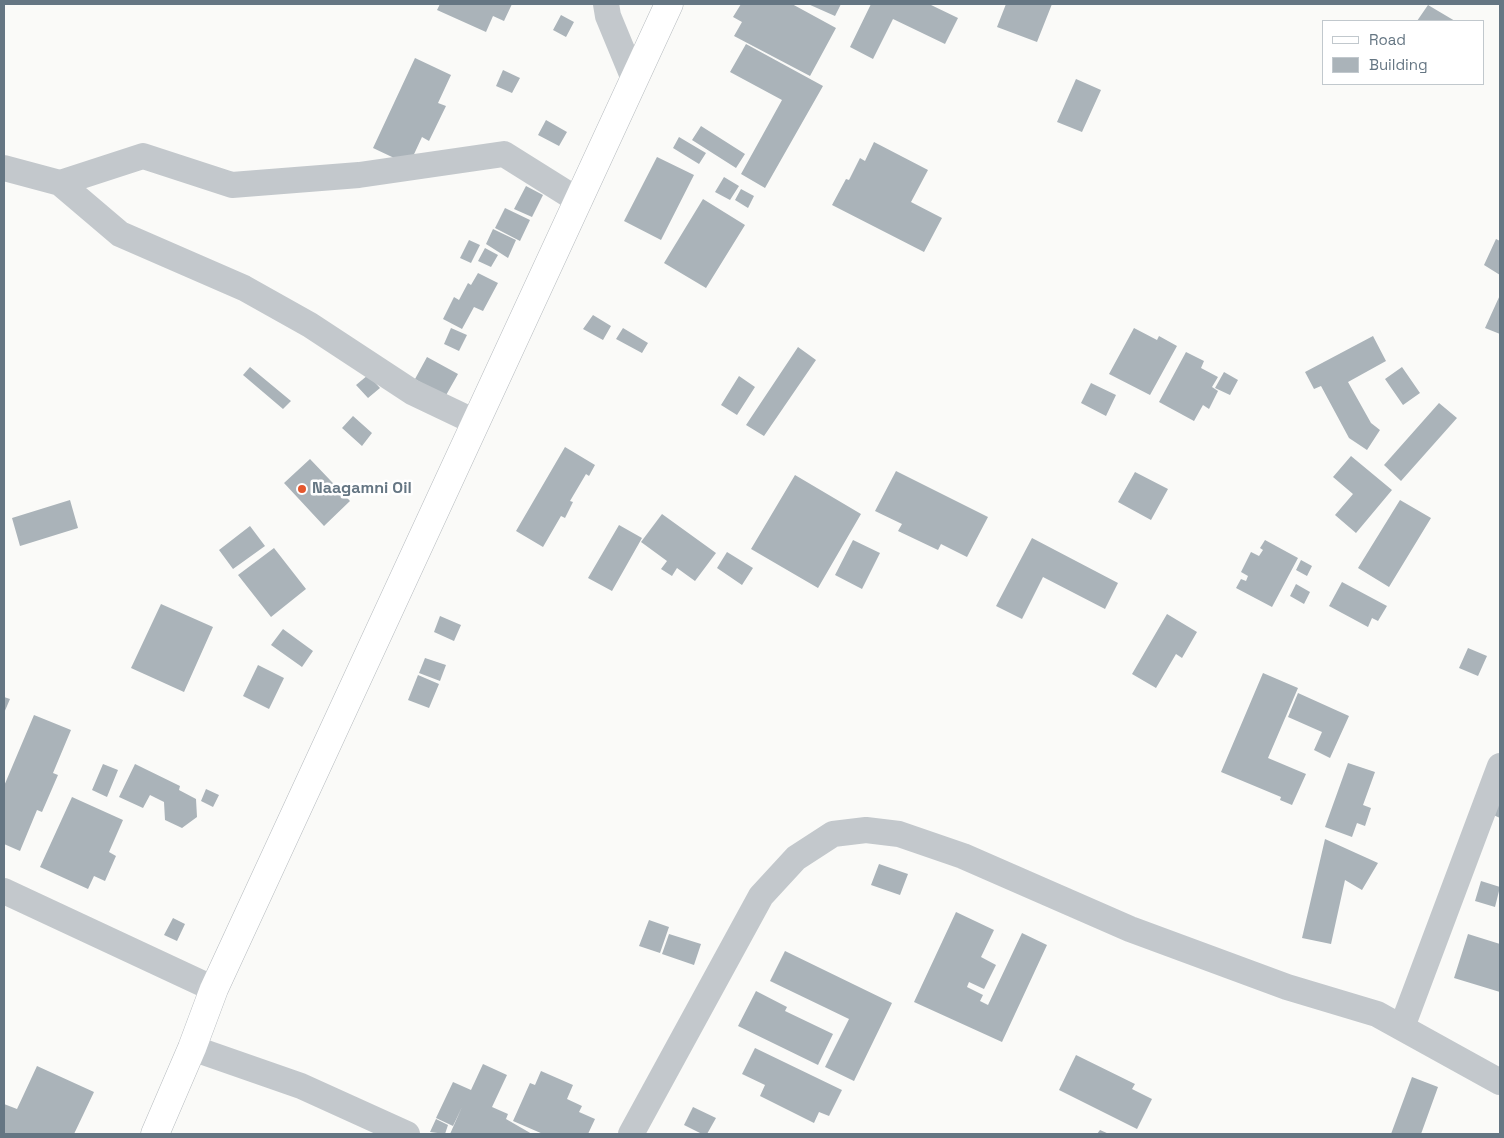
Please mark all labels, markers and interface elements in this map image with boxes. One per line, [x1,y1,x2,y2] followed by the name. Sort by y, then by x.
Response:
[1322,20,1484,85] legend
[1369,30,1406,49] text: Road
[1369,55,1428,74] text: Building
[312,479,412,499] place label: Naagamni Oil
[296,483,308,495] marker: Naagamni Oil

